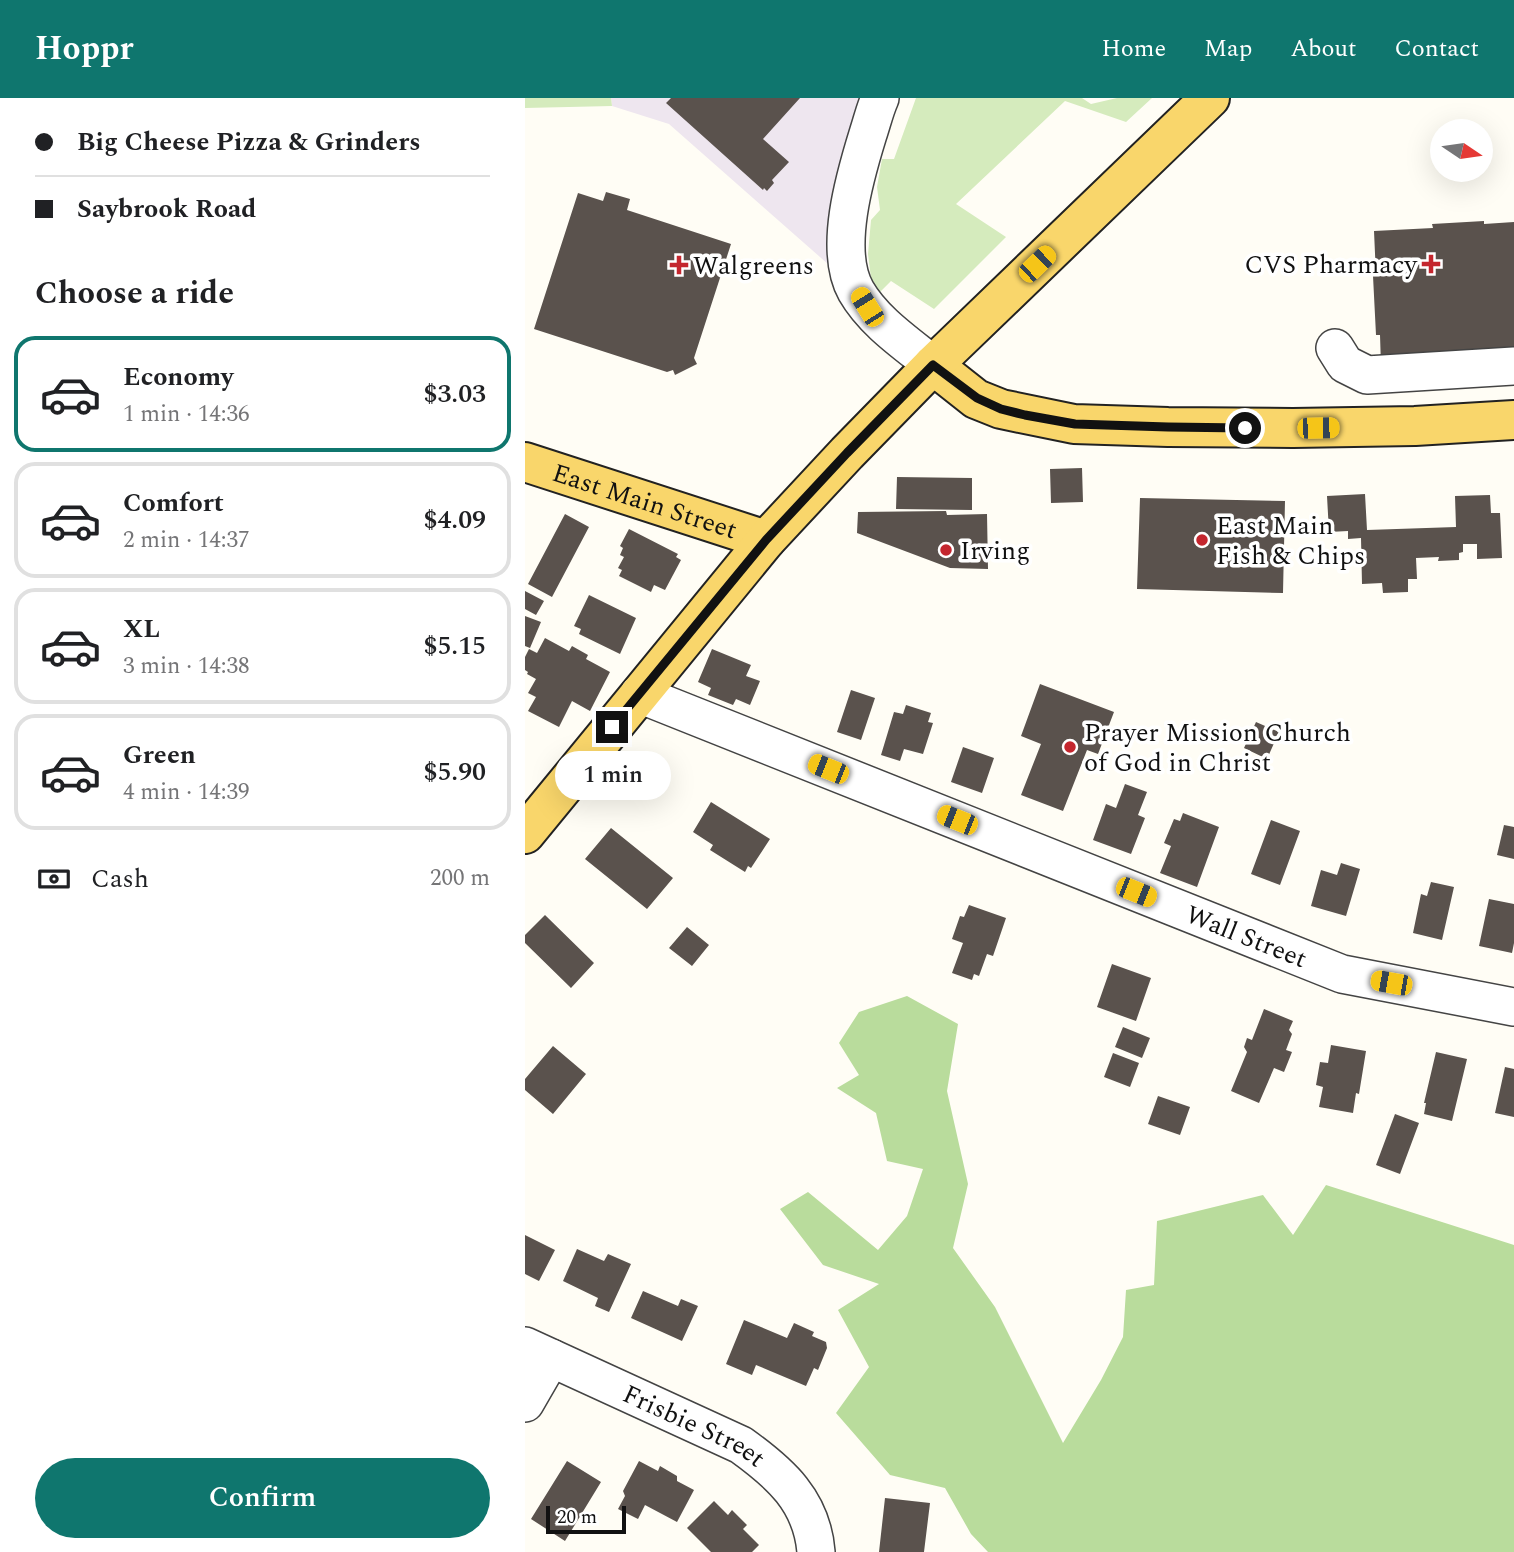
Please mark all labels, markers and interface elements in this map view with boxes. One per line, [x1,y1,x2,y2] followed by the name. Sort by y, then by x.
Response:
[35,24,134,74] text: Hoppr
[1101,31,1166,67] text: Home
[1204,31,1252,67] text: Map
[1290,31,1356,67] text: About
[1394,31,1479,67] text: Contact
[1430,119,1493,182] north arrow
[1430,119,1493,182] map controls
[77,122,421,162] text: Big Cheese Pizza & Grinders
[77,189,257,229] text: Saybrook Road
[1015,242,1060,286] car
[1245,245,1419,285] place label: CVS Pharmacy
[693,246,814,286] place label: Walgreens
[1423,256,1439,272] marker: CVS Pharmacy
[671,257,687,273] marker: Walgreens
[35,269,234,318] text: Choose a ride
[847,284,888,330] car
[123,357,233,397] text: Economy
[39,363,102,426] icon: car
[423,374,486,414] text: $3.03
[123,397,250,432] text: 1 min · 14:36
[1229,412,1261,444] route start
[1297,417,1340,439] car
[547,453,742,550] street label: East Main Street
[123,483,224,523] text: Comfort
[39,489,102,552] icon: car
[423,500,486,540] text: $4.09
[1216,506,1365,576] place label: East Main Fish & Chips
[123,523,250,558] text: 2 min · 14:37
[960,531,1030,571] place label: Irving
[1194,532,1210,548] marker: East Main Fish & Chips
[938,542,954,558] marker: Irving
[123,609,160,649] text: XL
[39,615,102,678] icon: car
[423,626,486,666] text: $5.15
[123,649,250,684] text: 3 min · 14:38
[596,711,628,743] route end
[1084,713,1351,783] place label: Prayer Mission Church of God in Christ
[123,735,196,775] text: Green
[1062,739,1078,755] marker: Prayer Mission Church of God in Christ
[39,741,102,804] icon: car
[805,751,852,787] car
[423,752,486,792] text: $5.90
[554,752,670,800] callout: 1 min
[583,758,643,793] text: 1 min
[123,775,250,810] text: 4 min · 14:39
[934,802,981,838] car
[91,859,149,899] text: Cash
[35,860,73,898] icon: cash
[430,861,490,896] text: 200 m
[1113,874,1160,910] car
[1179,895,1313,979] street label: Wall Street
[1369,969,1414,997] car
[616,1374,774,1478] street label: Frisbie Street
[35,1458,490,1538] button: Confirm
[546,1503,627,1535] scale bar
[557,1503,597,1532] text: 20 m

